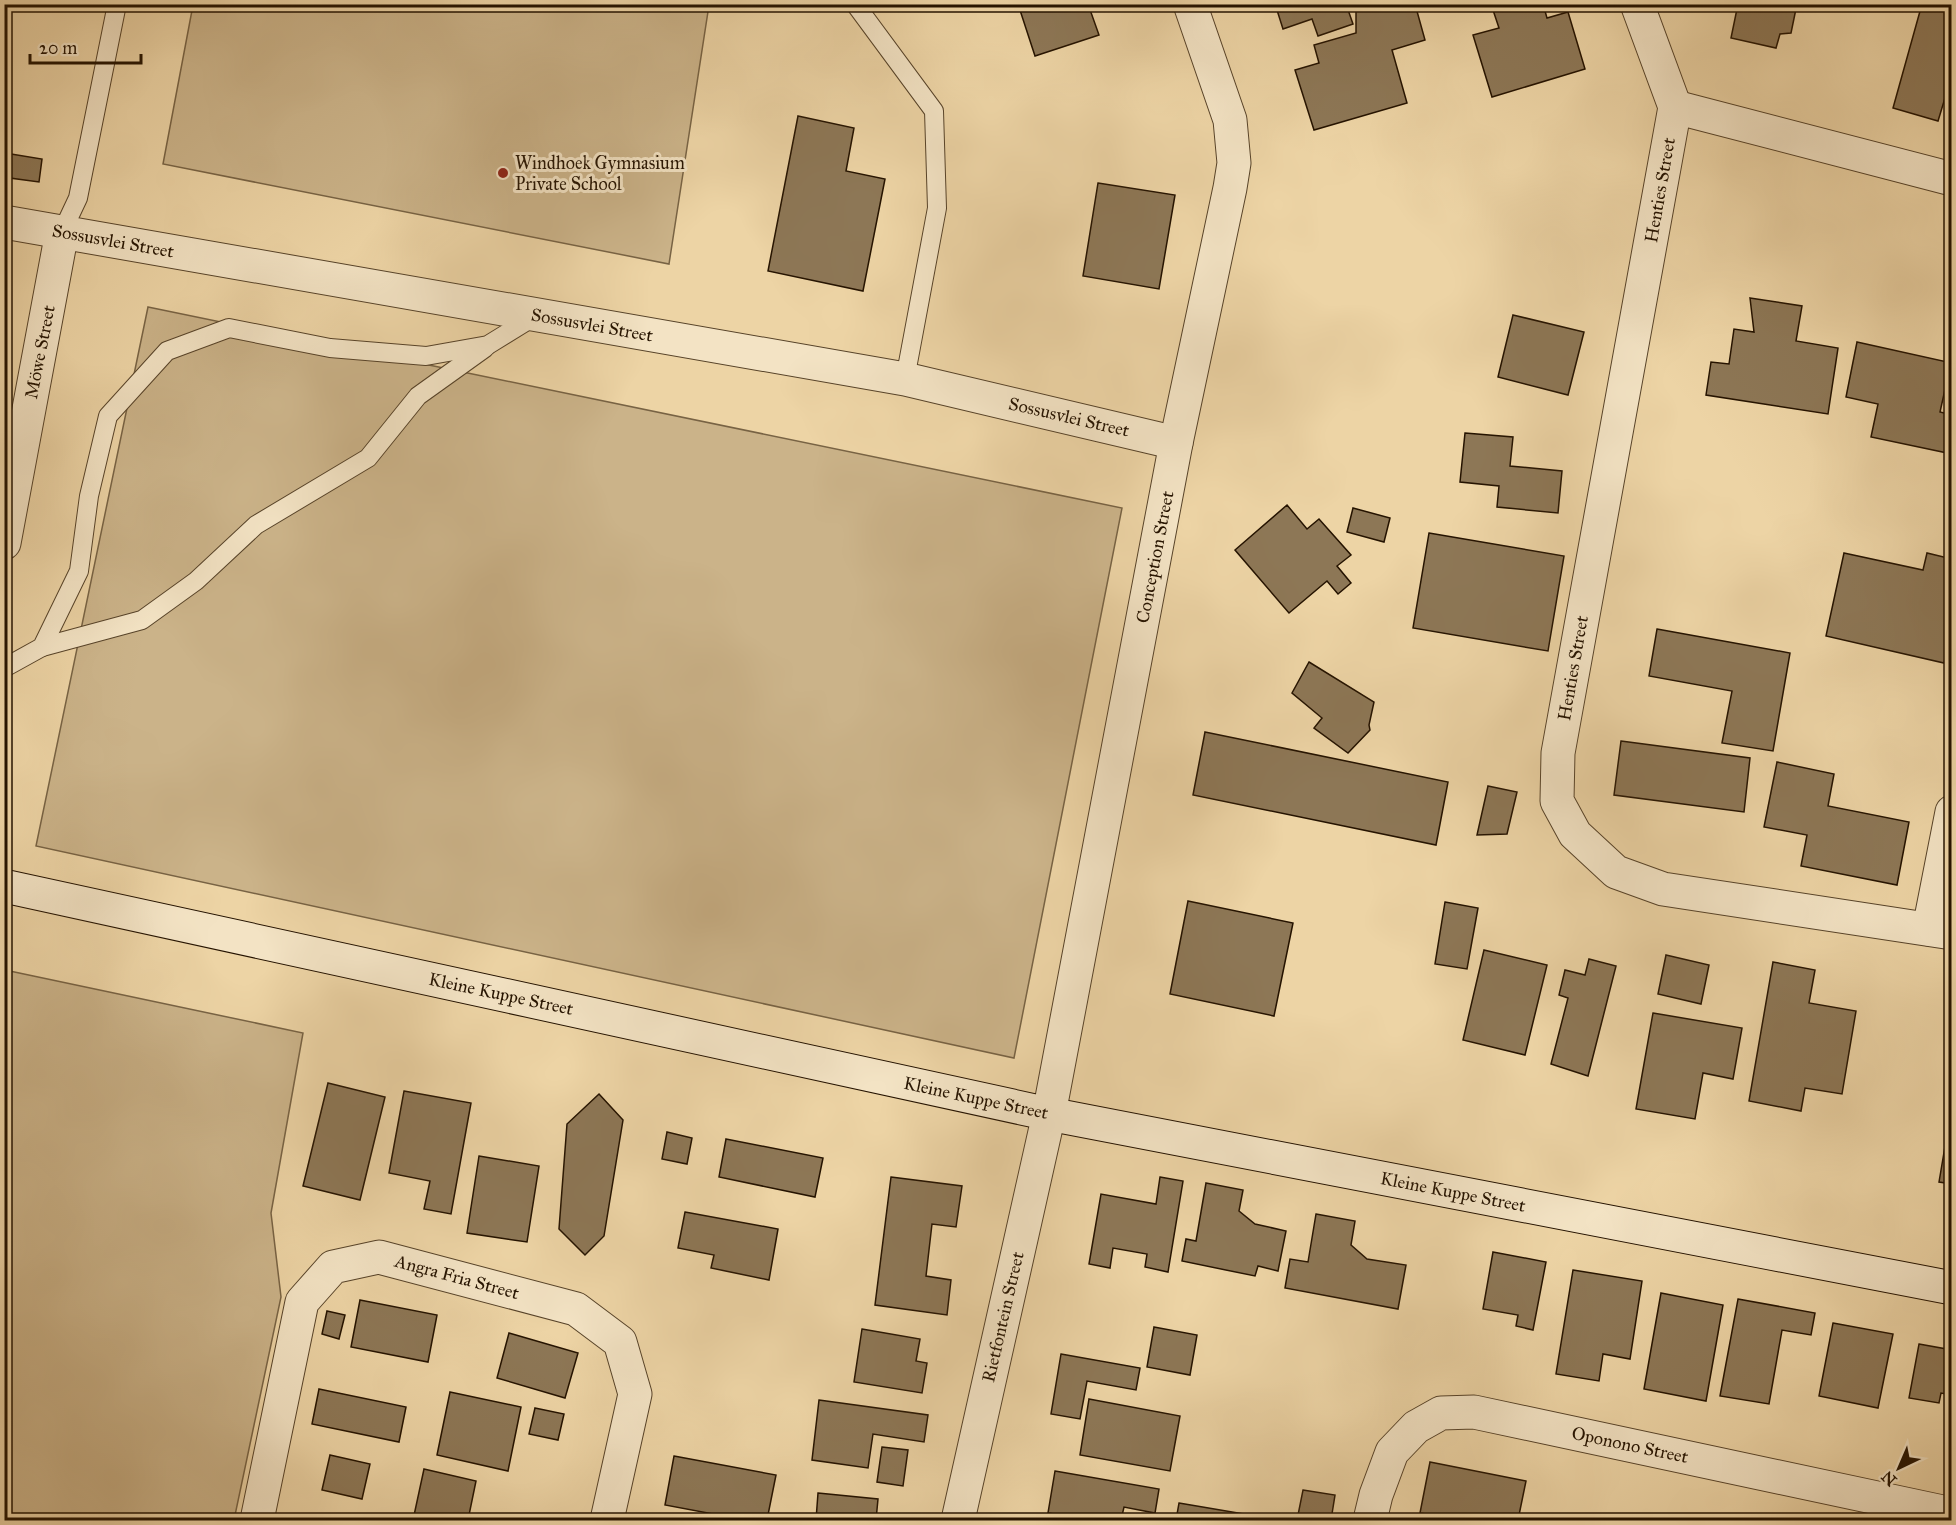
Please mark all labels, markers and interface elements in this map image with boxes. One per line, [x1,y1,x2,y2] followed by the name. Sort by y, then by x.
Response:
[30,27,141,65] scale bar
[39,37,77,59] text: 20 m
[1640,135,1680,244] street label: Henties Street
[515,152,685,195] place label: Windhoek Gymnasium Private School
[496,166,510,180] marker: Windhoek Gymnasium Private School
[50,219,176,263] street label: Sossusvlei Street
[20,303,60,401] street label: Möwe Street
[529,303,655,347] street label: Sossusvlei Street
[1006,392,1132,442] street label: Sossusvlei Street
[1131,488,1179,625] street label: Conception Street
[1553,613,1593,722] street label: Henties Street
[427,968,576,1020] street label: Kleine Kuppe Street
[902,1072,1051,1124] street label: Kleine Kuppe Street
[1379,1167,1528,1217] street label: Kleine Kuppe Street
[977,1249,1029,1384] street label: Rietfontein Street
[391,1250,522,1305] street label: Angra Fria Street
[1570,1422,1691,1468] street label: Oponono Street
[1869,1438,1929,1498] north arrow
[1877,1467,1900,1490] text: N

